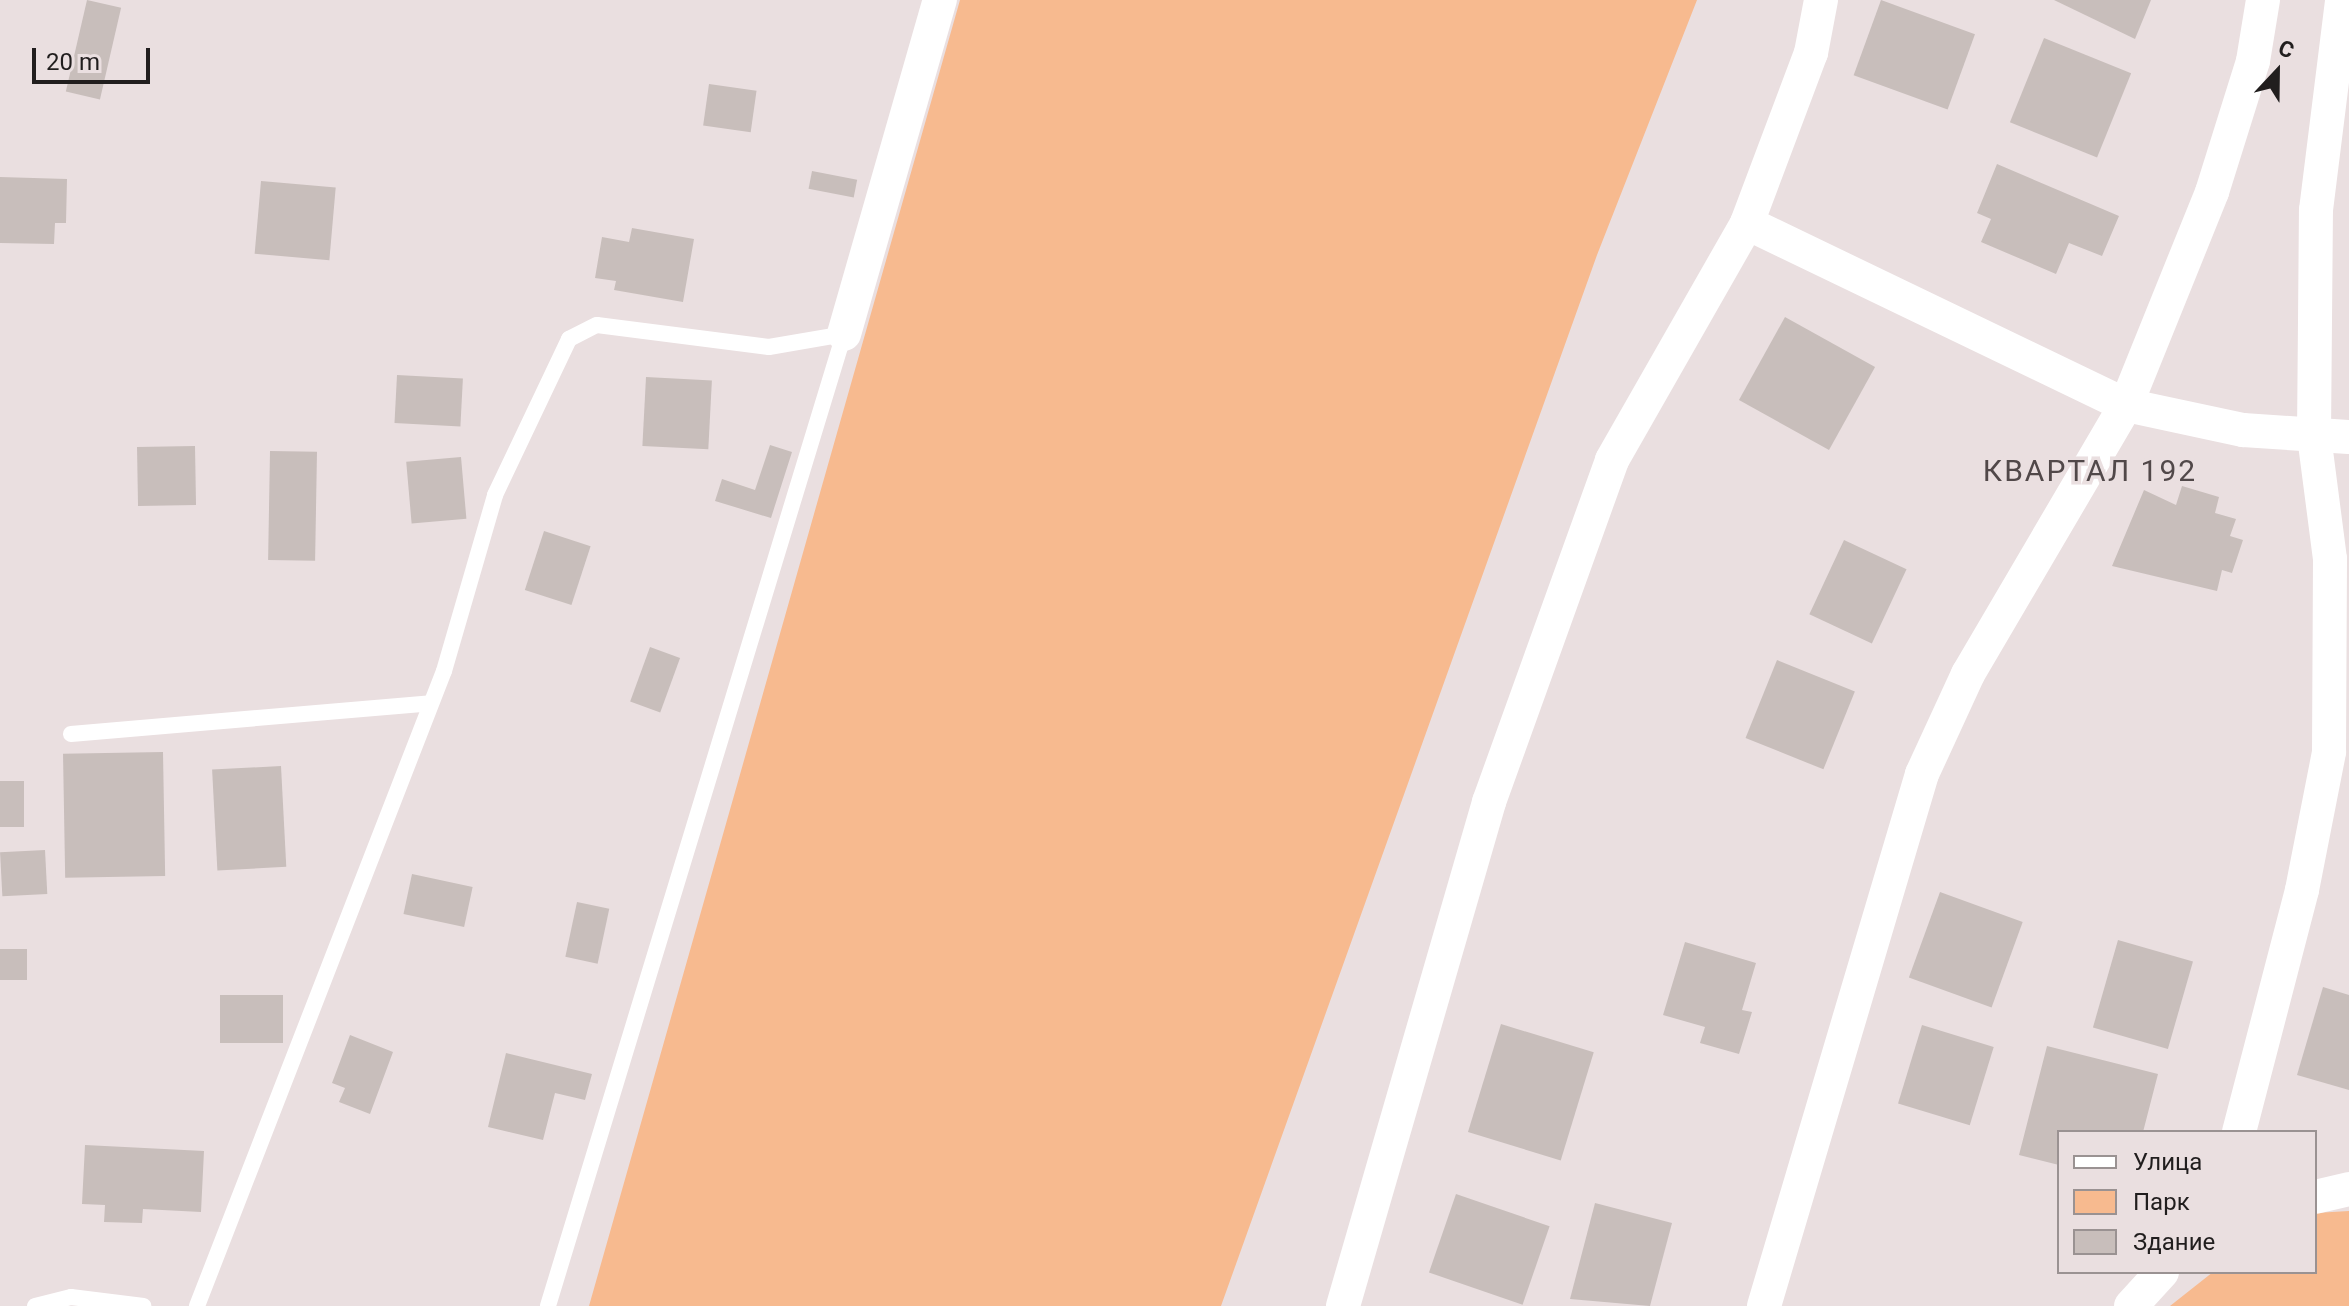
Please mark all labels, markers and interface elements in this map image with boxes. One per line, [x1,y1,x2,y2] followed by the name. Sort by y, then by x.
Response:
[36,32,154,82] scale bar
[2237,32,2317,112] north arrow
[2275,35,2298,64] text: С
[46,48,100,76] text: 20 m
[1983,453,2197,489] district label: КВАРТАЛ 192
[2057,1130,2317,1274] legend
[2133,1148,2202,1176] text: Улица
[2133,1188,2190,1216] text: Парк
[2133,1228,2215,1256] text: Здание

